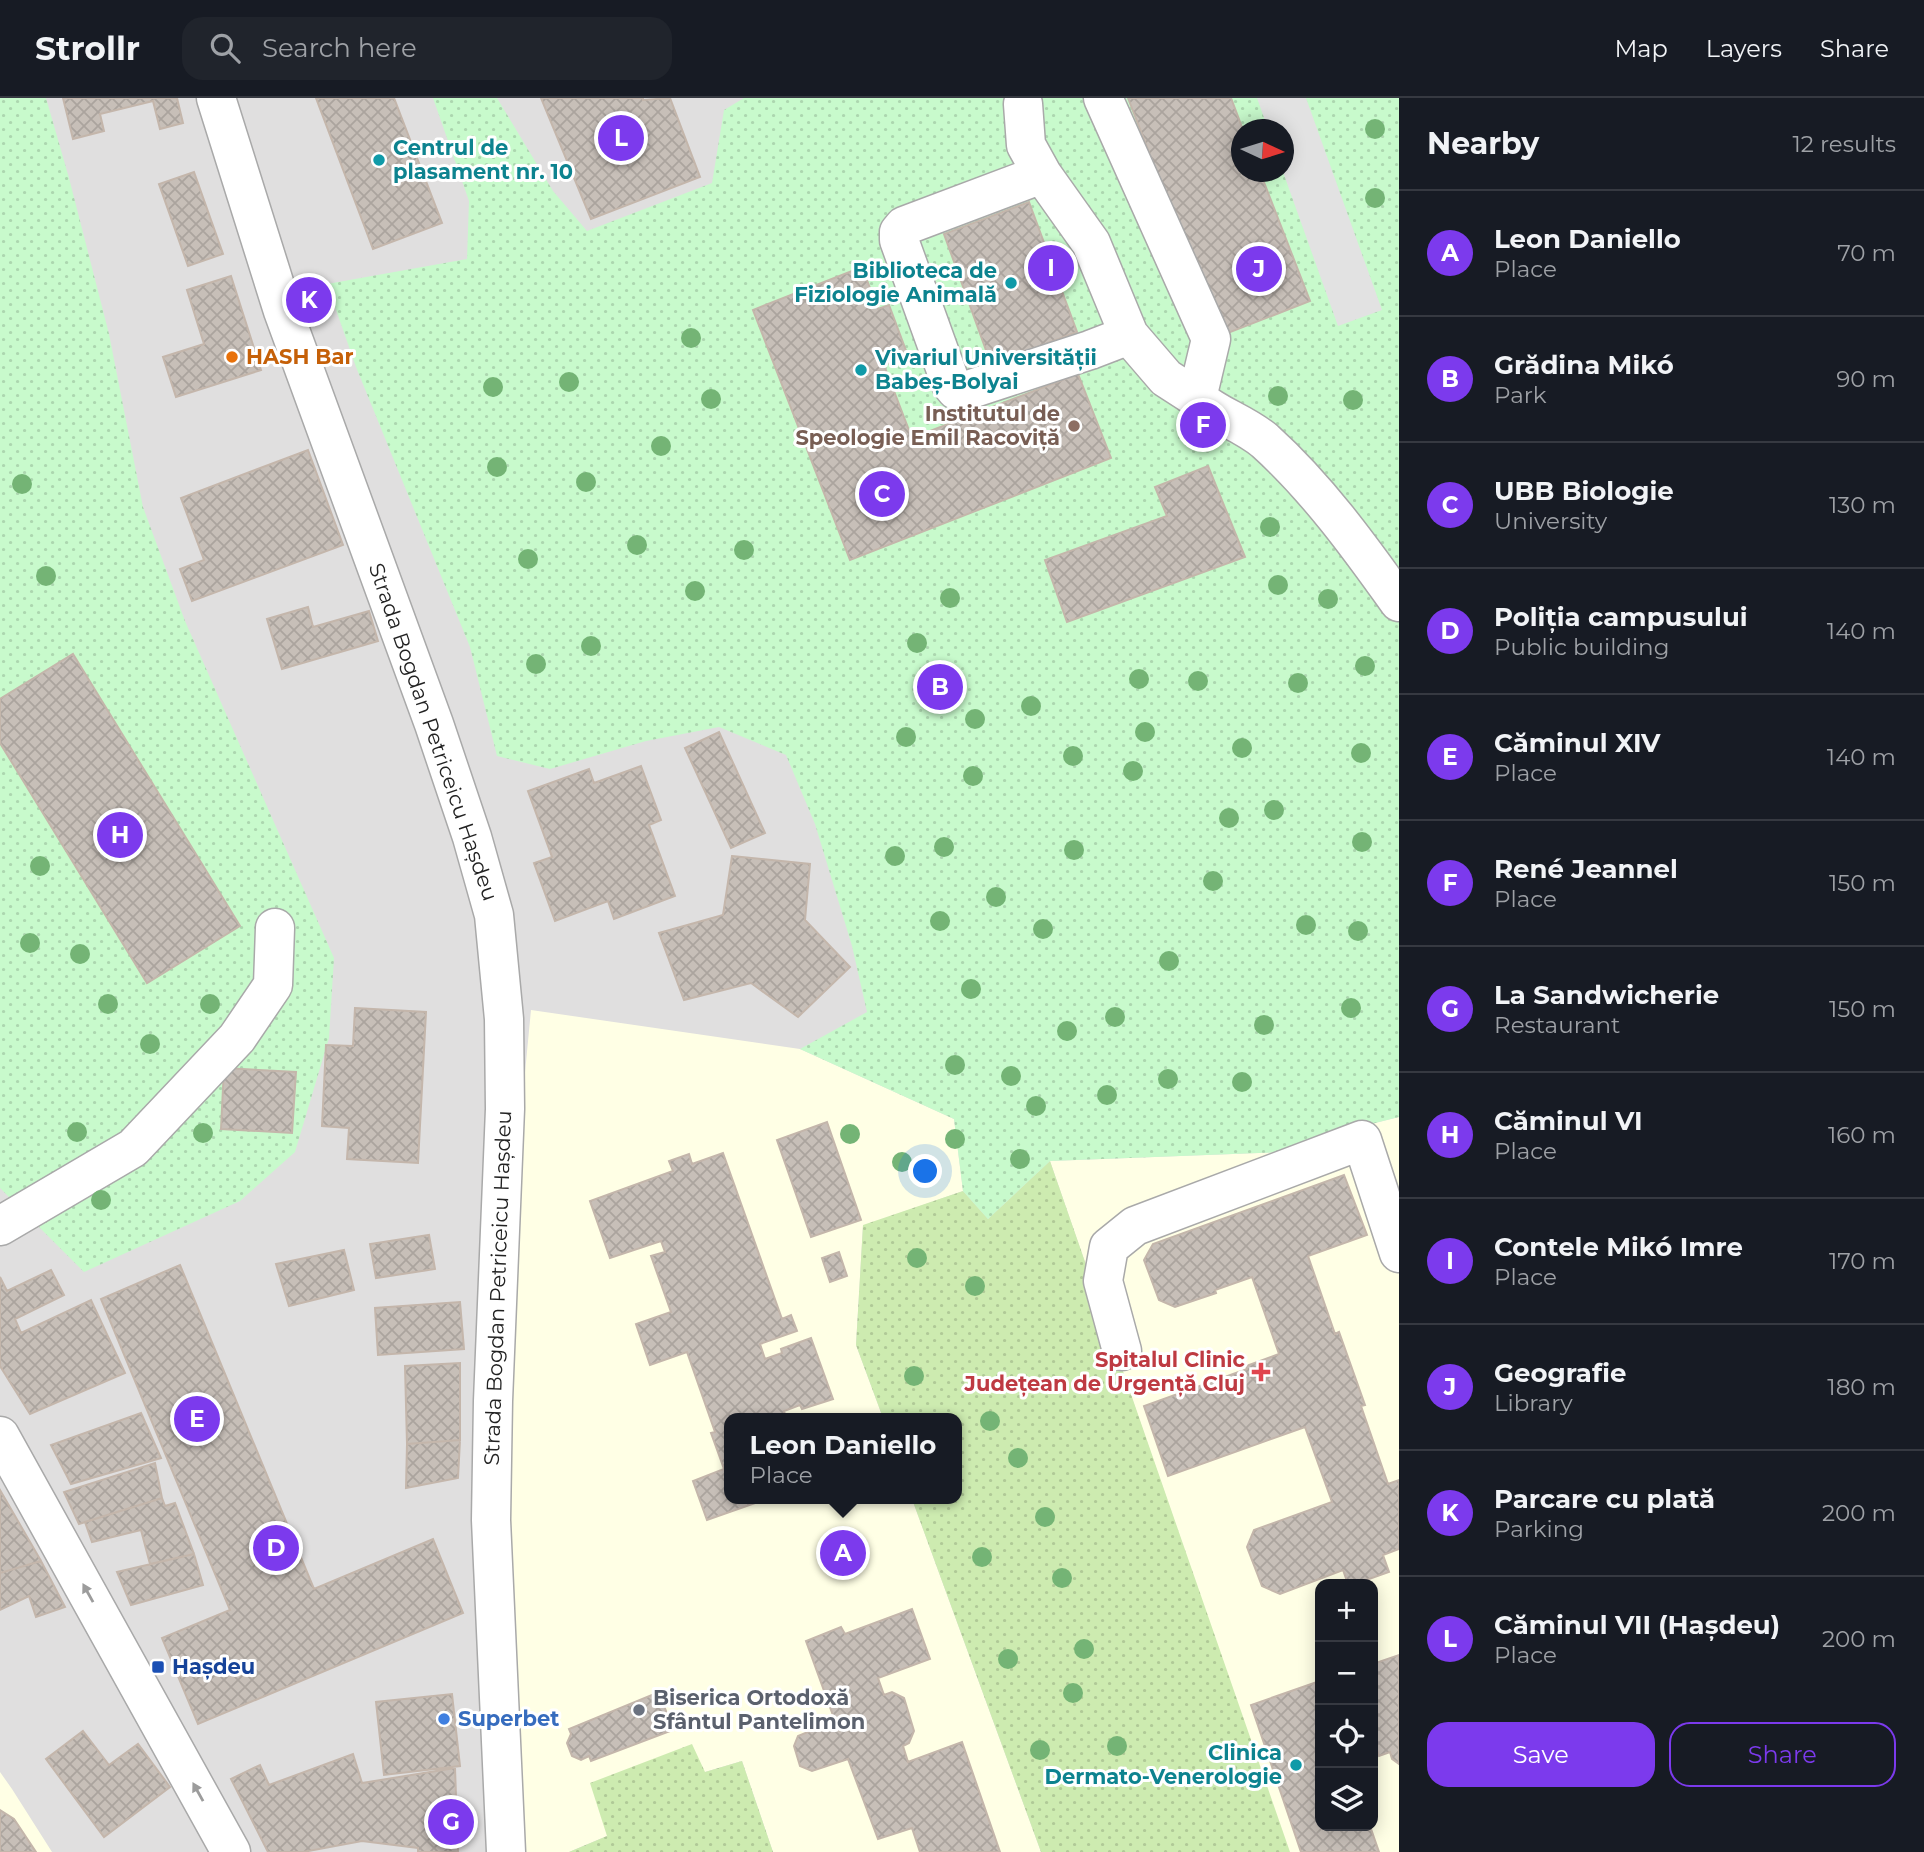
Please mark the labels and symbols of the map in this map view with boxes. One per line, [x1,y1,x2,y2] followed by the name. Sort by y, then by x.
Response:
[598,112,644,164] pin: L
[1231,119,1294,182] north arrow
[393,135,573,184] place label: Centrul de plasament nr. 10
[371,152,387,168] marker: Centrul de plasament nr. 10
[1028,242,1074,294] pin: I
[1236,243,1282,295] pin: J
[794,258,997,307] place label: Biblioteca de Fiziologie Animală
[286,274,332,326] pin: K
[1003,275,1019,291] marker: Biblioteca de Fiziologie Animală
[246,344,353,369] place label: HASH Bar
[874,345,1097,395] place label: Vivariul Universității Babeș-Bolyai
[224,349,240,365] marker: HASH Bar
[853,362,869,378] marker: Vivariul Universității Babeș-Bolyai
[1180,399,1226,451] pin: F
[795,401,1060,451] place label: Institutul de Speologie Emil Racoviță
[1066,418,1082,434] marker: Institutul de Speologie Emil Racoviță
[859,468,905,520] pin: C
[363,560,503,904] street label: Strada Bogdan Petriceicu Hașdeu
[917,661,963,713] pin: B
[97,809,143,861] pin: H
[479,1110,517,1466] street label: Strada Bogdan Petriceicu Hașdeu
[908,1154,942,1188] your location
[964,1347,1246,1397] place label: Spitalul Clinic Județean de Urgență Cluj
[1251,1362,1271,1382] marker: Spitalul Clinic Județean de Urgență Cluj
[174,1393,220,1445] pin: E
[253,1522,299,1574] pin: D
[820,1527,866,1579] pin: A
[82,1584,94,1603] one-way arrow
[172,1654,255,1680] place label: Hașdeu
[150,1659,166,1675] marker: Hașdeu
[653,1685,865,1734] place label: Biserica Ortodoxă Sfântul Pantelimon
[631,1702,647,1718] marker: Biserica Ortodoxă Sfântul Pantelimon
[458,1706,559,1731] place label: Superbet
[436,1711,452,1727] marker: Superbet
[1045,1740,1282,1789] place label: Clinica Dermato-Venerologie
[1288,1757,1304,1773] marker: Clinica Dermato-Venerologie
[192,1783,204,1802] one-way arrow
[428,1796,474,1848] pin: G

